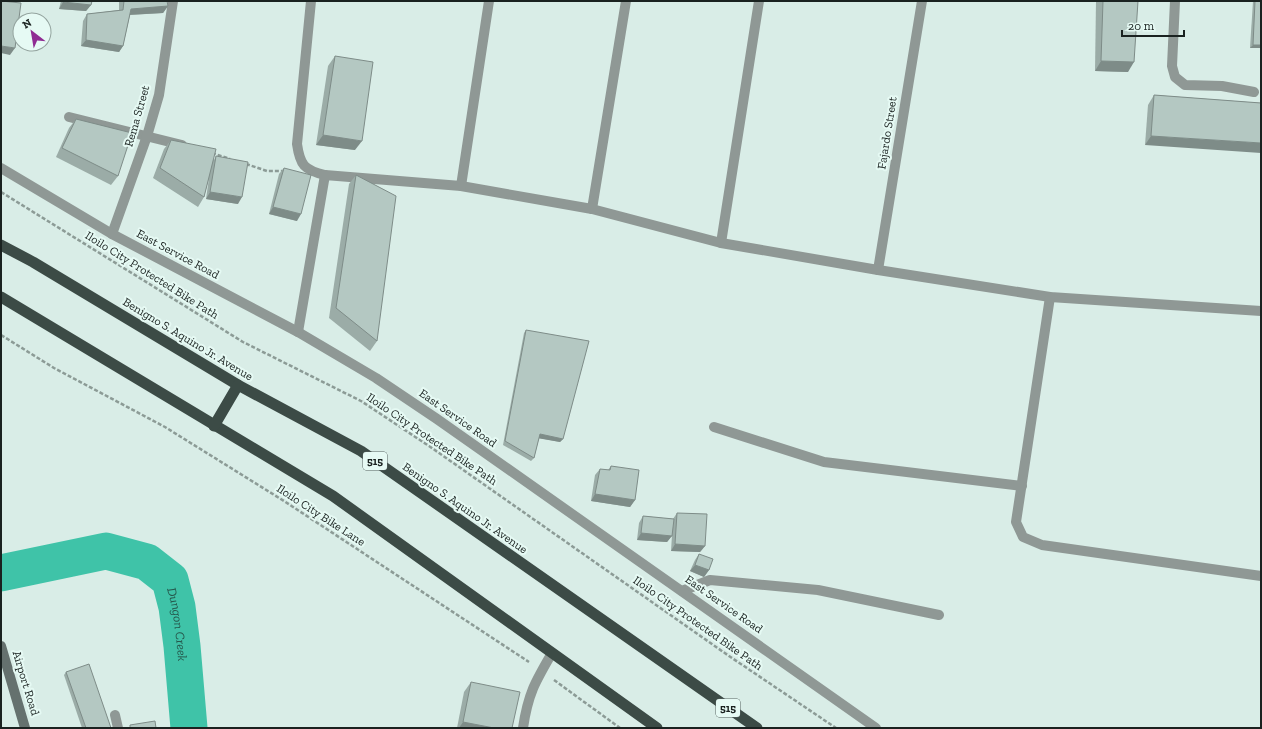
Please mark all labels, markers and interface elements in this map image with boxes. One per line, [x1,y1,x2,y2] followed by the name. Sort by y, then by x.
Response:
[12,12,52,52] north arrow
[1122,12,1184,38] scale bar
[20,16,35,32] text: N
[1128,19,1155,33] text: 20 m
[122,83,153,148] street label: Rema Street
[874,95,901,170] street label: Fajardo Street
[134,226,222,282] street label: East Service Road
[83,228,222,322] street label: Iloilo City Protected Bike Path
[121,295,256,384] street label: Benigno S. Aquino Jr. Avenue
[416,386,500,450] street label: East Service Road
[364,390,500,488] street label: Iloilo City Protected Bike Path
[363,452,387,470] road number: 515
[400,460,530,557] street label: Benigno S. Aquino Jr. Avenue
[274,481,368,549] street label: Iloilo City Bike Lane
[682,572,766,636] street label: East Service Road
[631,573,766,673] street label: Iloilo City Protected Bike Path
[165,586,191,662] water label: Dungon Creek
[10,649,43,717] street label: Airport Road
[716,699,740,717] road number: 515

